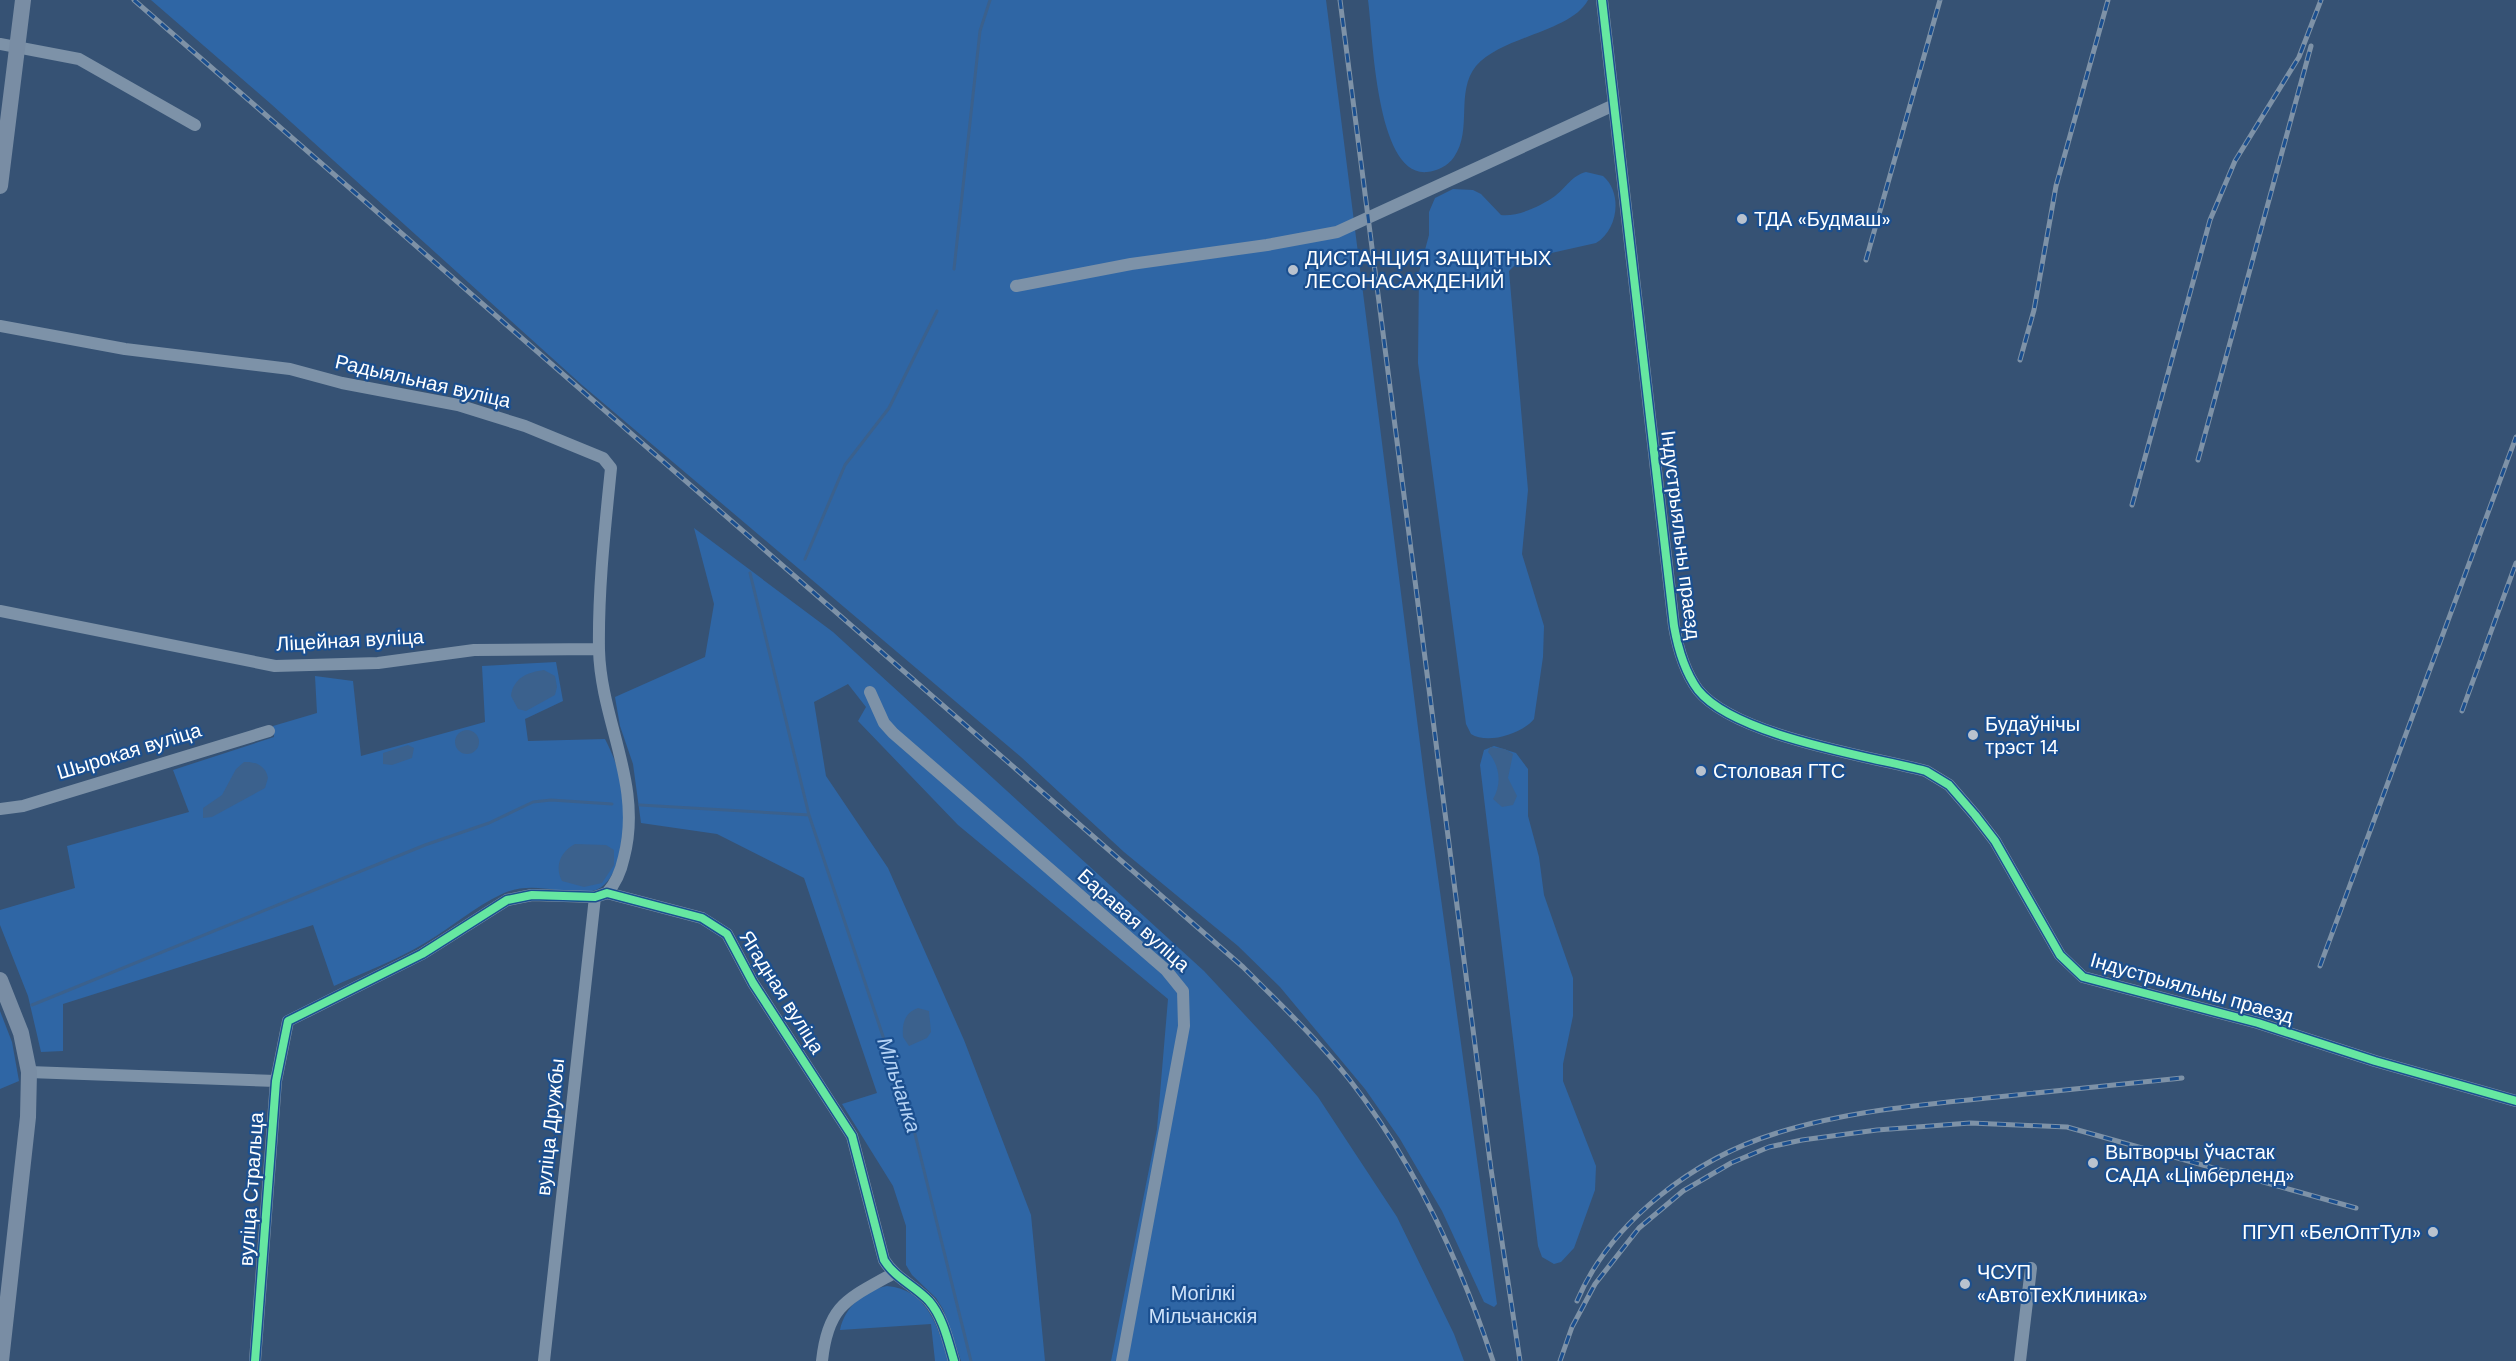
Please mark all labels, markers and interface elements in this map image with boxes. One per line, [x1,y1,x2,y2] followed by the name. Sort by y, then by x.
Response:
[1754,206,1890,232] place label: ТДА «Будмаш»
[1735,212,1749,226] marker: ТДА «Будмаш»
[1305,245,1551,294] place label: ДИСТАНЦИЯ ЗАЩИТНЫХ ЛЕСОНАСАЖДЕНИЙ
[1286,263,1300,277] marker: ДИСТАНЦИЯ ЗАЩИТНЫХ ЛЕСОНАСАЖДЕНИЙ
[333,348,514,414] street label: Радыяльная вуліца
[1655,429,1707,641] street label: Індустрыяльны праезд
[275,623,425,657] street label: Ліцейная вуліца
[1985,711,2080,760] place label: Будаўнічы трэст 14
[54,716,205,785] street label: Шырокая вуліца
[1966,728,1980,742] marker: Будаўнічы трэст 14
[1713,758,1845,784] place label: Столовая ГТС
[1694,764,1708,778] marker: Столовая ГТС
[1072,863,1196,978] street label: Баравая вуліца
[734,925,831,1059] street label: Ягадная вуліца
[2087,946,2297,1030] street label: Індустрыяльны праезд
[870,1034,928,1136] water label: Мільчанка
[530,1057,570,1197] street label: вуліца Дружбы
[233,1110,269,1267] street label: вуліца Стральца
[2105,1139,2294,1188] place label: Вытворчы ўчастак САДА «Цімберленд»
[2086,1156,2100,1170] marker: Вытворчы ўчастак САДА «Цімберленд»
[2242,1219,2421,1245] place label: ПГУП «БелОптТул»
[2426,1225,2440,1239] marker: ПГУП «БелОптТул»
[1977,1259,2147,1308] place label: ЧСУП «АвтоТехКлиника»
[1958,1277,1972,1291] marker: ЧСУП «АвтоТехКлиника»
[1149,1280,1257,1329] park label: Могілкі Мільчанскія

